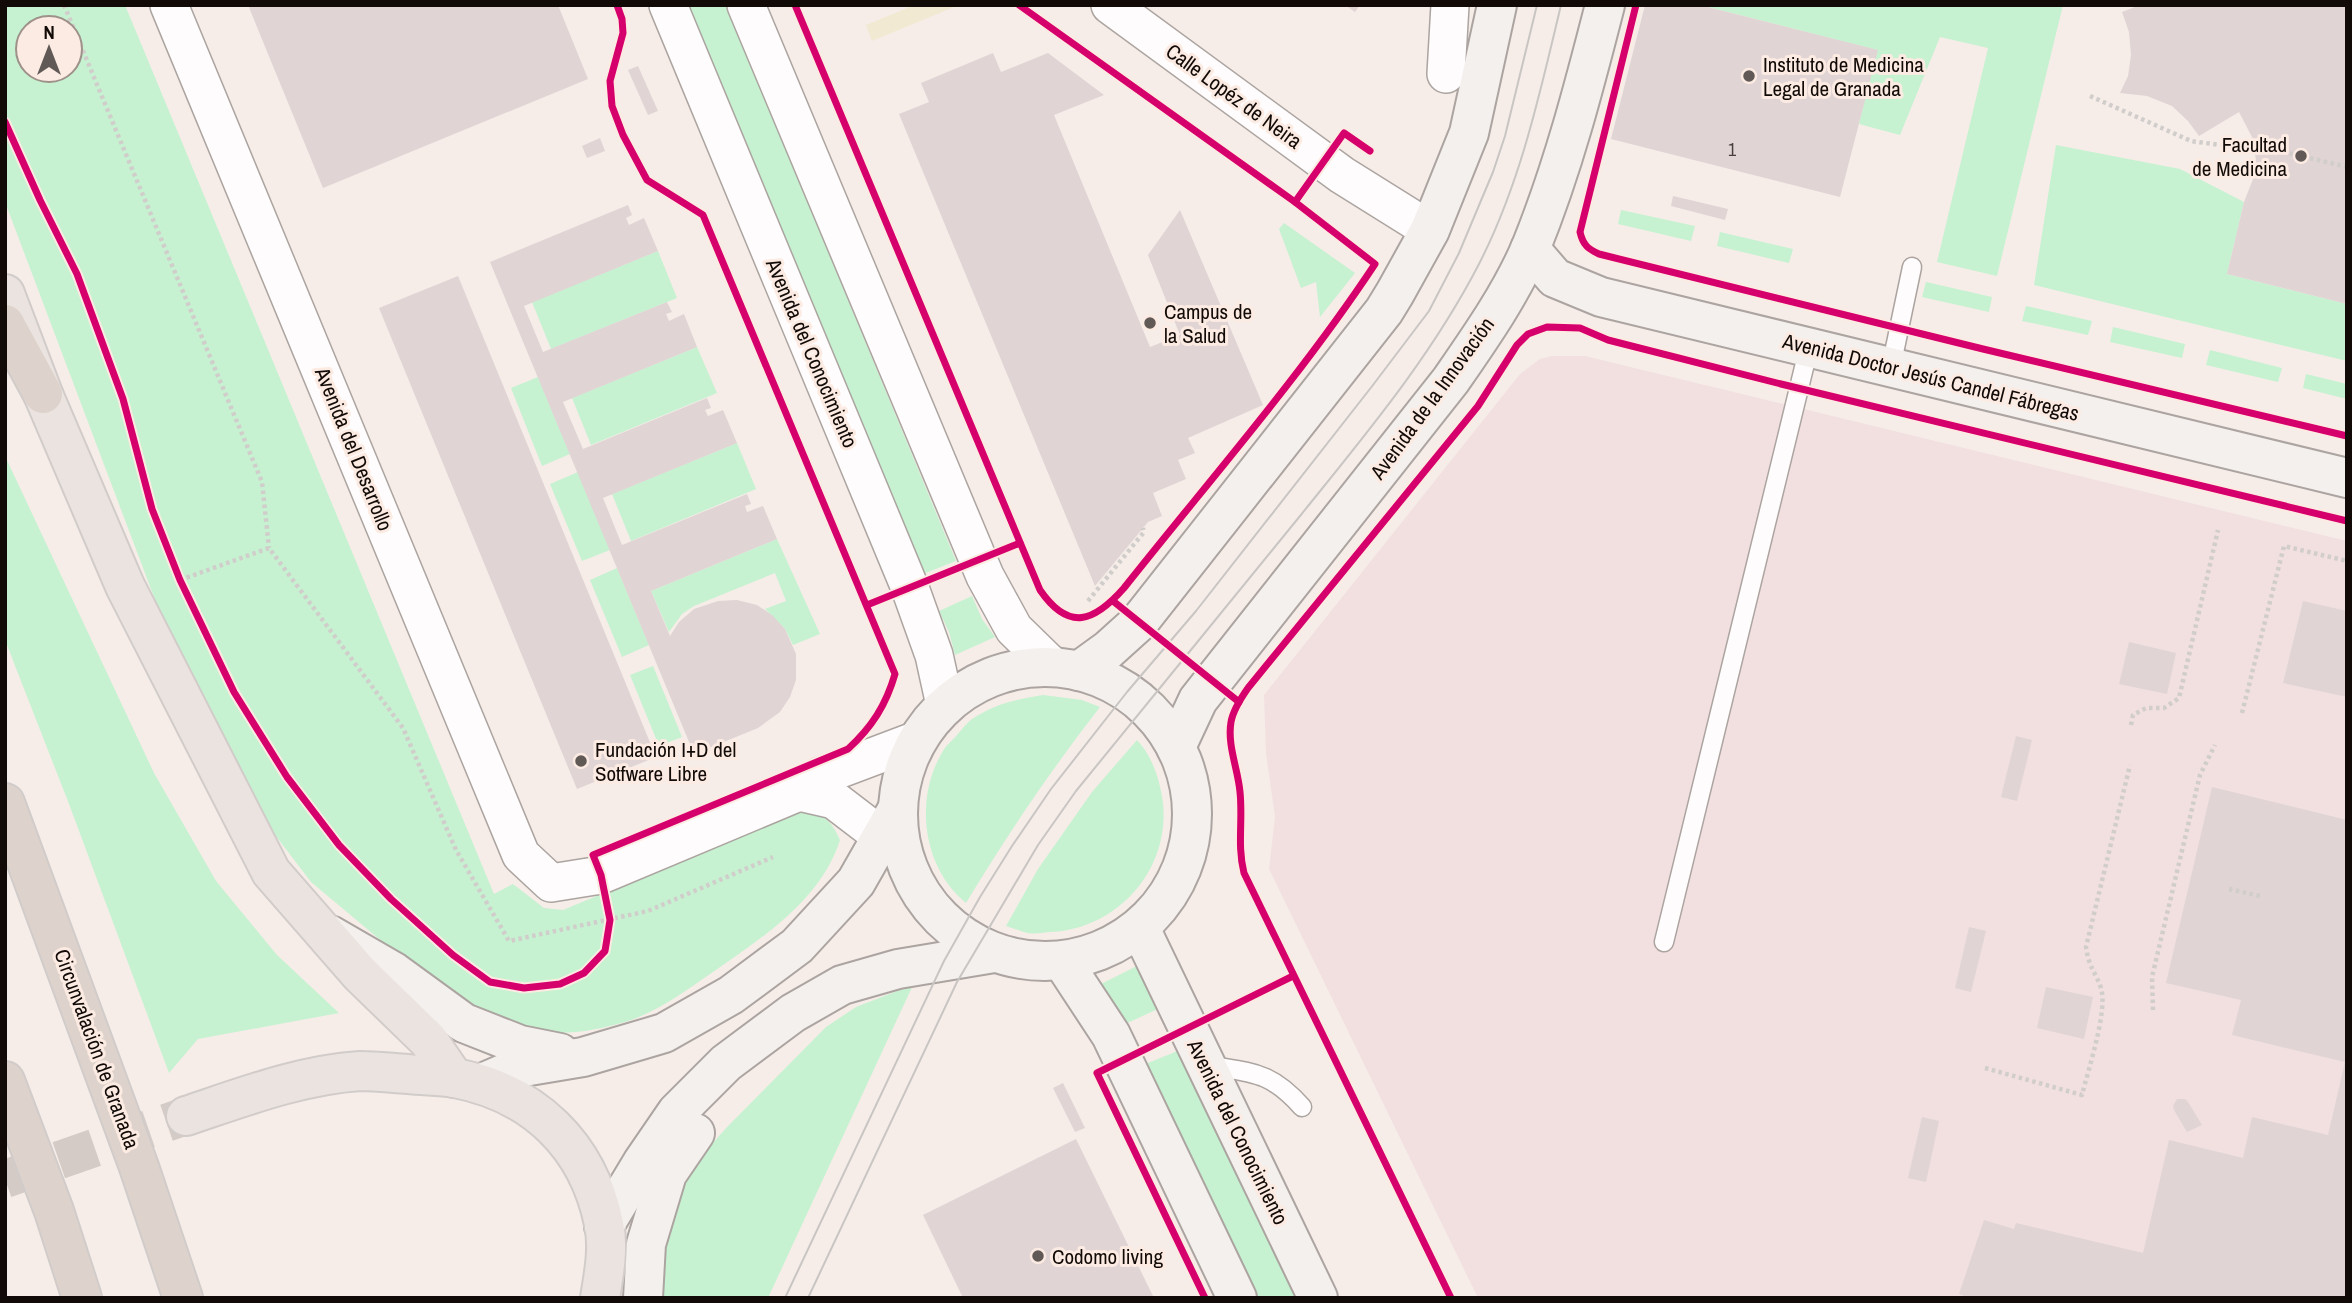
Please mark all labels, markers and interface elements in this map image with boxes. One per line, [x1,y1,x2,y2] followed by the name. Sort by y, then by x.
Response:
[14,14,84,84] north arrow
[43,19,55,45] text: N
[1160,37,1308,156] street label: Calle Lopéz de Neira
[1763,50,1924,103] place label: Instituto de Medicina Legal de Granada
[1741,68,1757,84] marker: Instituto de Medicina Legal de Granada
[2192,130,2287,183] place label: Facultad de Medicina
[1728,137,1737,162] house number: 1
[2293,148,2309,164] marker: Facultad de Medicina
[759,253,865,452] street label: Avenida del Conocimiento
[1164,297,1252,350] place label: Campus de la Salud
[1363,311,1501,486] street label: Avenida de la Innovación
[1142,315,1158,331] marker: Campus de la Salud
[1779,326,2082,428] street label: Avenida Doctor Jesús Candel Fábregas
[308,362,400,535] street label: Avenida del Desarrollo
[595,735,736,788] place label: Fundación I+D del Sotfware Libre
[573,753,589,769] marker: Fundación I+D del Sotfware Libre
[47,945,147,1153] street label: Circunvalación de Granada
[1180,1034,1295,1229] street label: Avenida del Conocimiento
[1052,1242,1163,1271] place label: Codomo living
[1030,1248,1046,1264] marker: Codomo living

